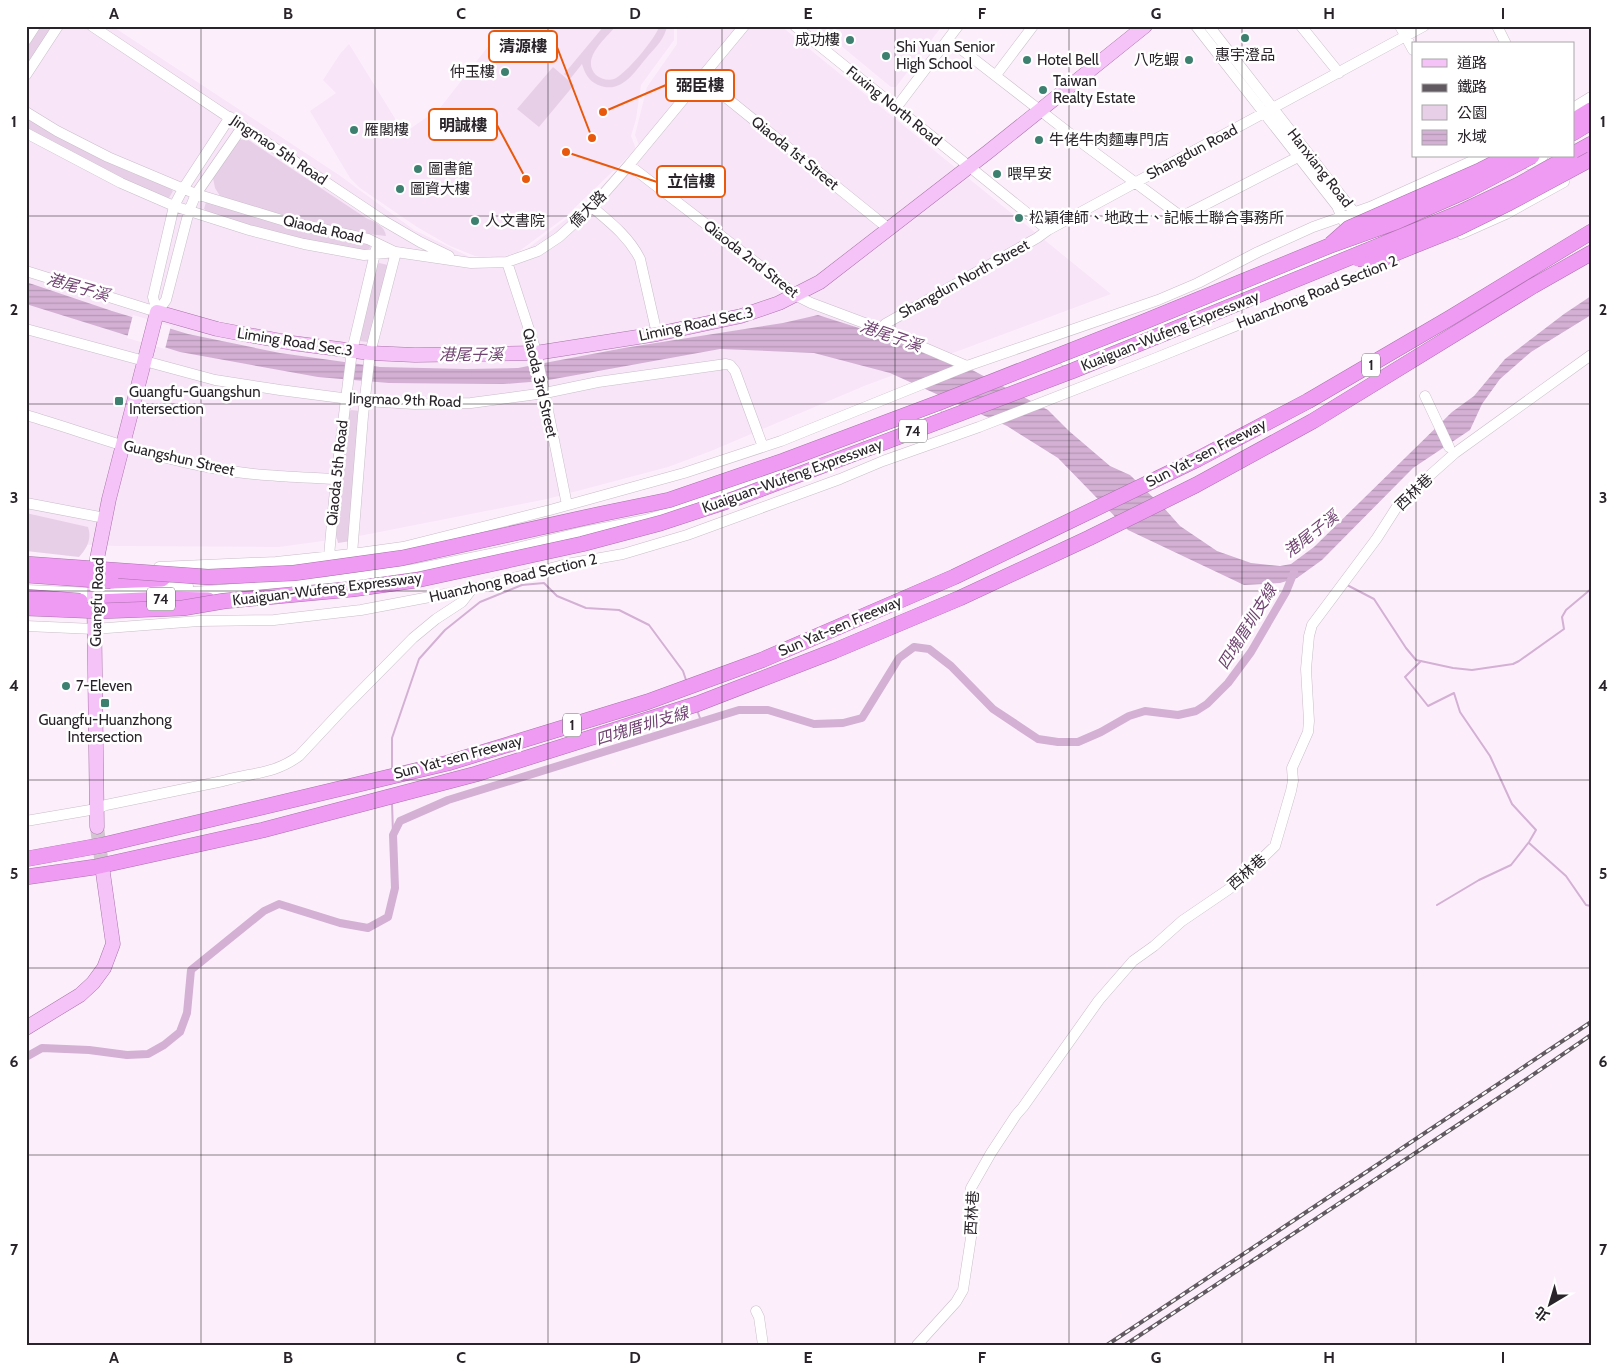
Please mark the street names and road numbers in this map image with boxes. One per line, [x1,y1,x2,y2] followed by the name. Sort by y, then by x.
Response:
[843,62,945,150] street label: Fuxing North Road
[227,111,330,189] street label: Jingmao 5th Road
[748,112,842,194] street label: Qiaoda 1st Street
[1143,120,1241,184] street label: Shangdun Road
[1284,125,1356,211] street label: Hanxiang Road
[566,187,610,231] street label: 僑大路
[281,211,365,247] street label: Qiaoda Road
[700,216,802,302] street label: Qiaoda 2nd Street
[896,236,1032,322] street label: Shangdun North Street
[1234,251,1400,333] street label: Huanzhong Road Section 2
[1078,287,1262,375] street label: Kuaiguan-Wufeng Expressway
[637,303,755,345] street label: Liming Road Sec.3
[236,324,354,360] street label: Liming Road Sec.3
[519,326,561,440] street label: Qiaoda 3rd Street
[1362,354,1380,376] road number: 1
[348,389,461,411] street label: Jingmao 9th Road
[1143,415,1269,491] street label: Sun Yat-sen Freeway
[322,419,352,527] street label: Qiaoda 5th Road
[899,420,927,442] road number: 74
[699,435,885,517] street label: Kuaiguan-Wufeng Expressway
[122,436,236,480] street label: Guangshun Street
[1392,470,1436,514] street label: 西林巷
[427,550,599,606] street label: Huanzhong Road Section 2
[86,557,108,647] street label: Guangfu Road
[231,568,423,610] street label: Kuaiguan-Wufeng Expressway
[147,588,175,610] road number: 74
[776,592,905,660] street label: Sun Yat-sen Freeway
[563,714,581,736] road number: 1
[392,731,525,783] street label: Sun Yat-sen Freeway
[1224,850,1270,894] street label: 西林巷
[962,1190,982,1236] street label: 西林巷

